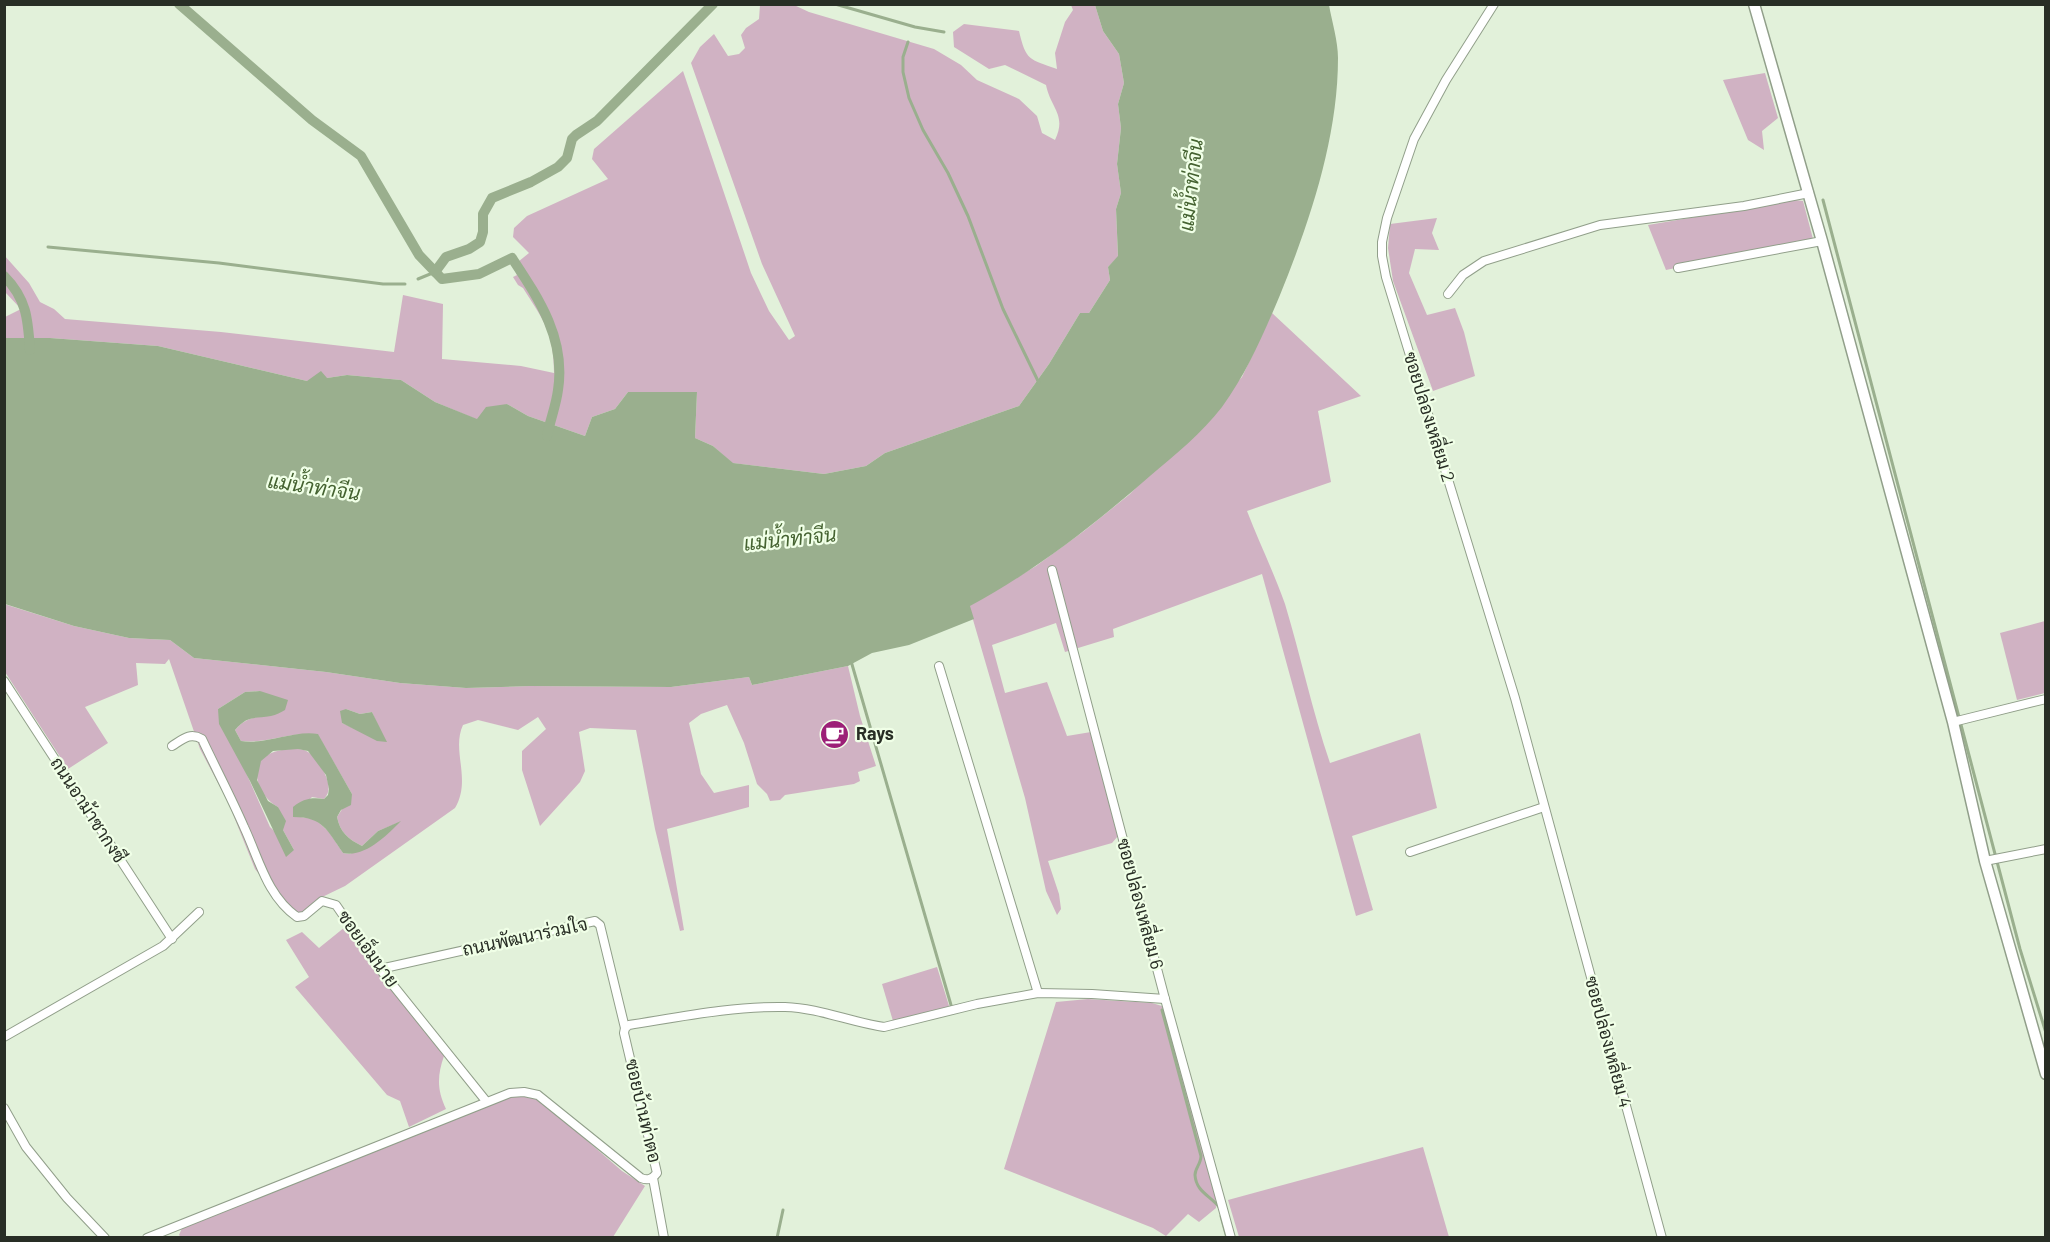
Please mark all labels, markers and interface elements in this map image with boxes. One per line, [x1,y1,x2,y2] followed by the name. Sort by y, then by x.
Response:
[1168,137,1207,232] water label: แม่น้ำท่าจีน
[1400,348,1464,484] street label: ซอยปล่องเหลี่ยม 2
[266,463,363,504] water label: แม่น้ำท่าจีน
[742,516,838,555] water label: แม่น้ำท่าจีน
[819,718,851,750] cafe icon: Rays
[856,722,894,744] place label: Rays
[46,752,132,867] street label: ถนนอาม้าซากงซี
[1113,835,1173,972] street label: ซอยปล่องเหลี่ยม 6
[334,905,406,991] street label: ซอยเอ็มนาย
[460,911,589,960] street label: ถนนพัฒนาร่วมใจ
[1581,973,1641,1110] street label: ซอยปล่องเหลี่ยม 4
[621,1057,667,1165] street label: ซอยบ้านท่าตอ

